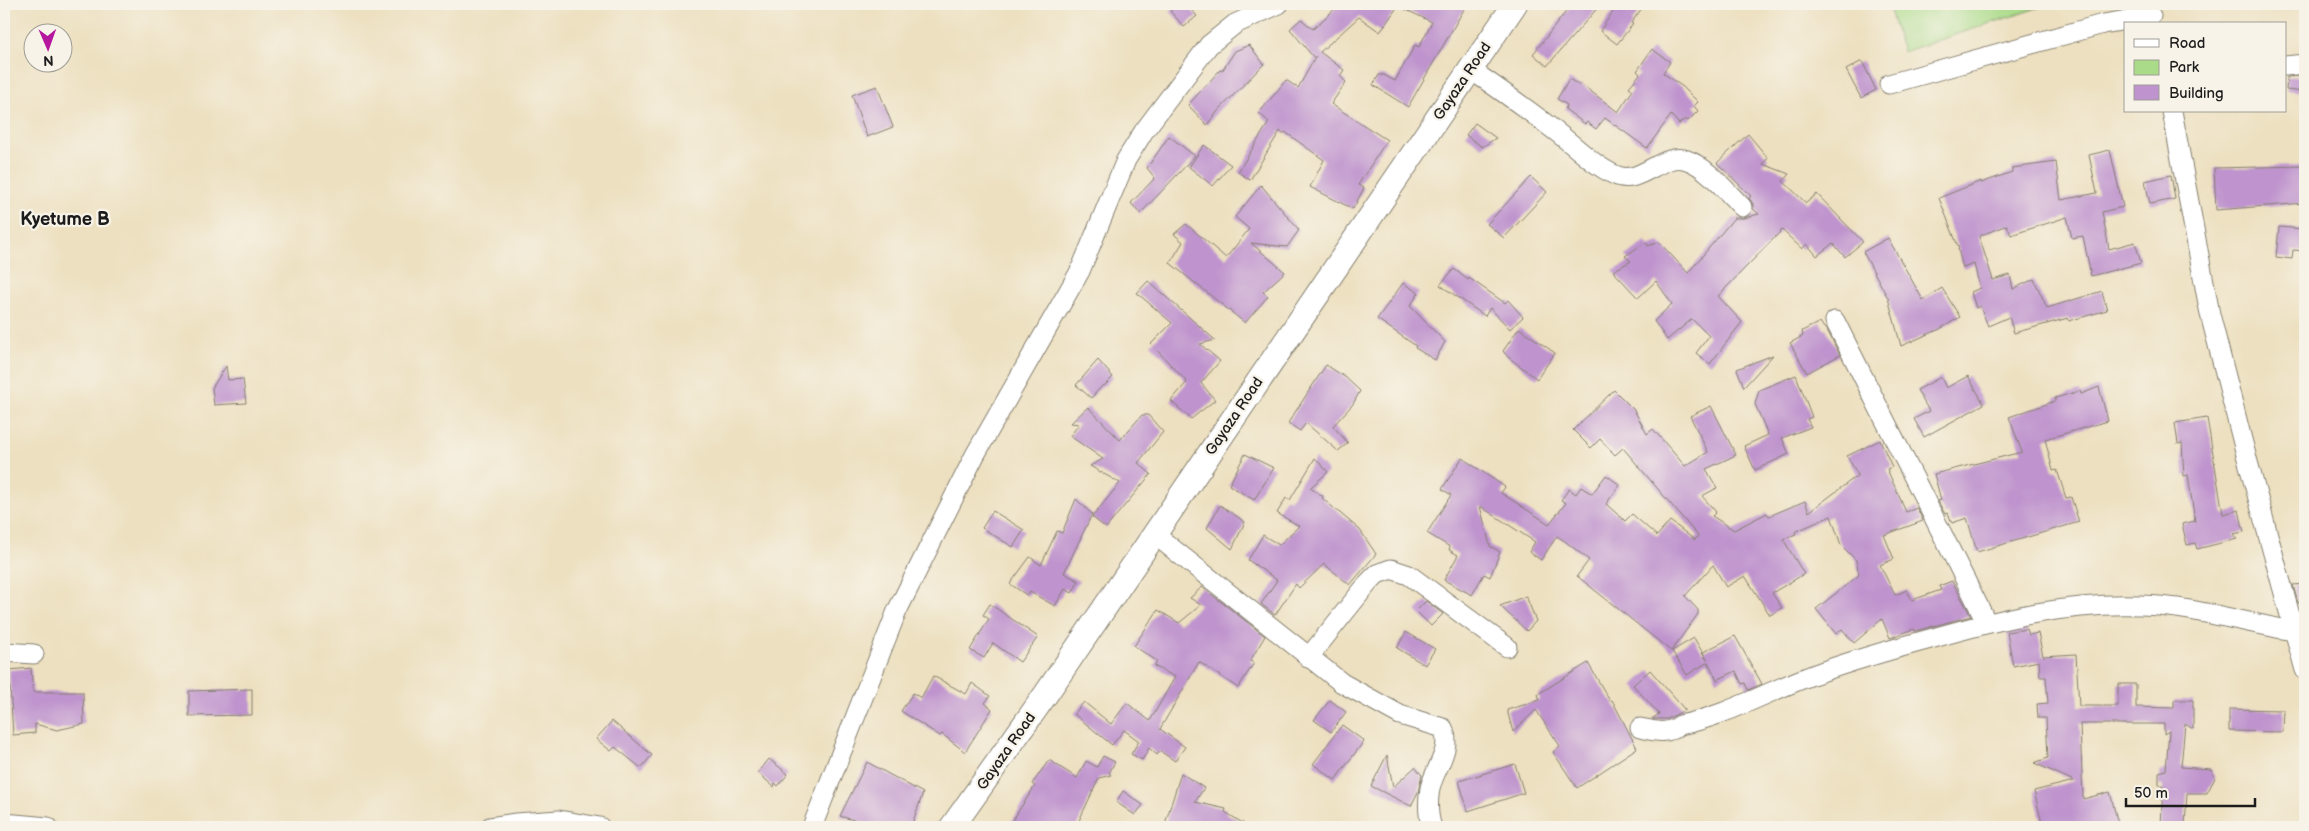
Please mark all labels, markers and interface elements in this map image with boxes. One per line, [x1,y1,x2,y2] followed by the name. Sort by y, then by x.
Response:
[22,22,72,72] north arrow
[2124,22,2286,112] legend
[2169,34,2205,53] text: Road
[1429,38,1496,124] street label: Gayaza Road
[43,52,54,69] text: N
[2169,58,2200,77] text: Park
[2169,84,2224,103] text: Building
[20,209,110,230] district label: Kyetume B
[1201,373,1268,459] street label: Gayaza Road
[973,709,1040,794] street label: Gayaza Road
[2126,776,2255,808] scale bar
[2134,784,2168,803] text: 50 m

